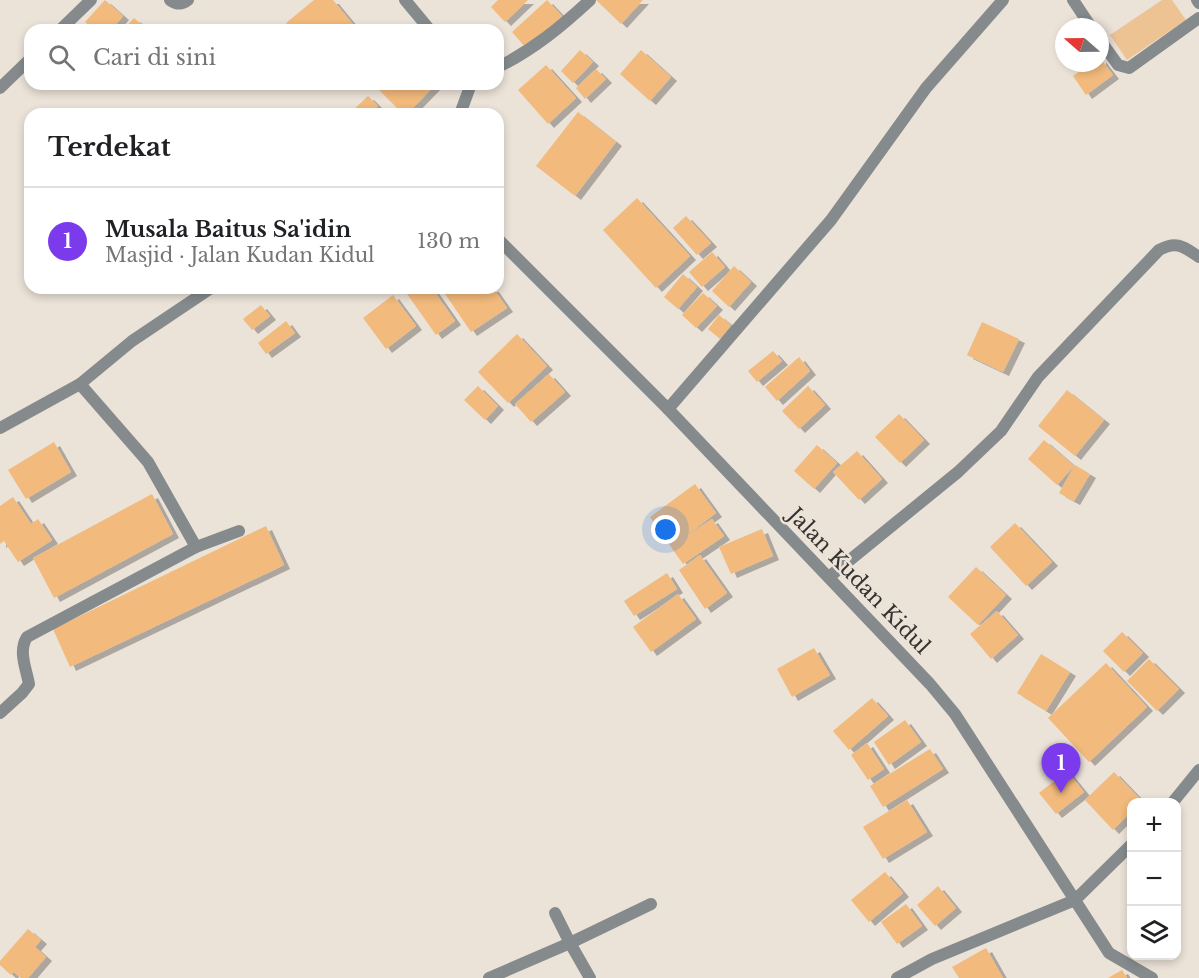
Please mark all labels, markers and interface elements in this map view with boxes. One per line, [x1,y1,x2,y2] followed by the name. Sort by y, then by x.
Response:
[1055,18,1109,72] north arrow
[24,24,504,90] search box
[45,41,78,74] icon: search
[93,44,216,71] text: Cari di sini
[48,131,171,163] text: Terdekat
[105,216,351,243] text: Musala Baitus Sa'idin
[63,229,72,253] text: 1
[417,229,480,253] text: 130 m
[105,243,375,267] text: Masjid · Jalan Kudan Kidul
[780,500,936,660] street label: Jalan Kudan Kidul
[651,515,680,544] your location
[1042,744,1080,793] pin: 1
[1127,798,1181,960] map controls
[1127,798,1181,852] button: +
[1127,852,1181,906] button: −
[1127,906,1181,960] button: layers

